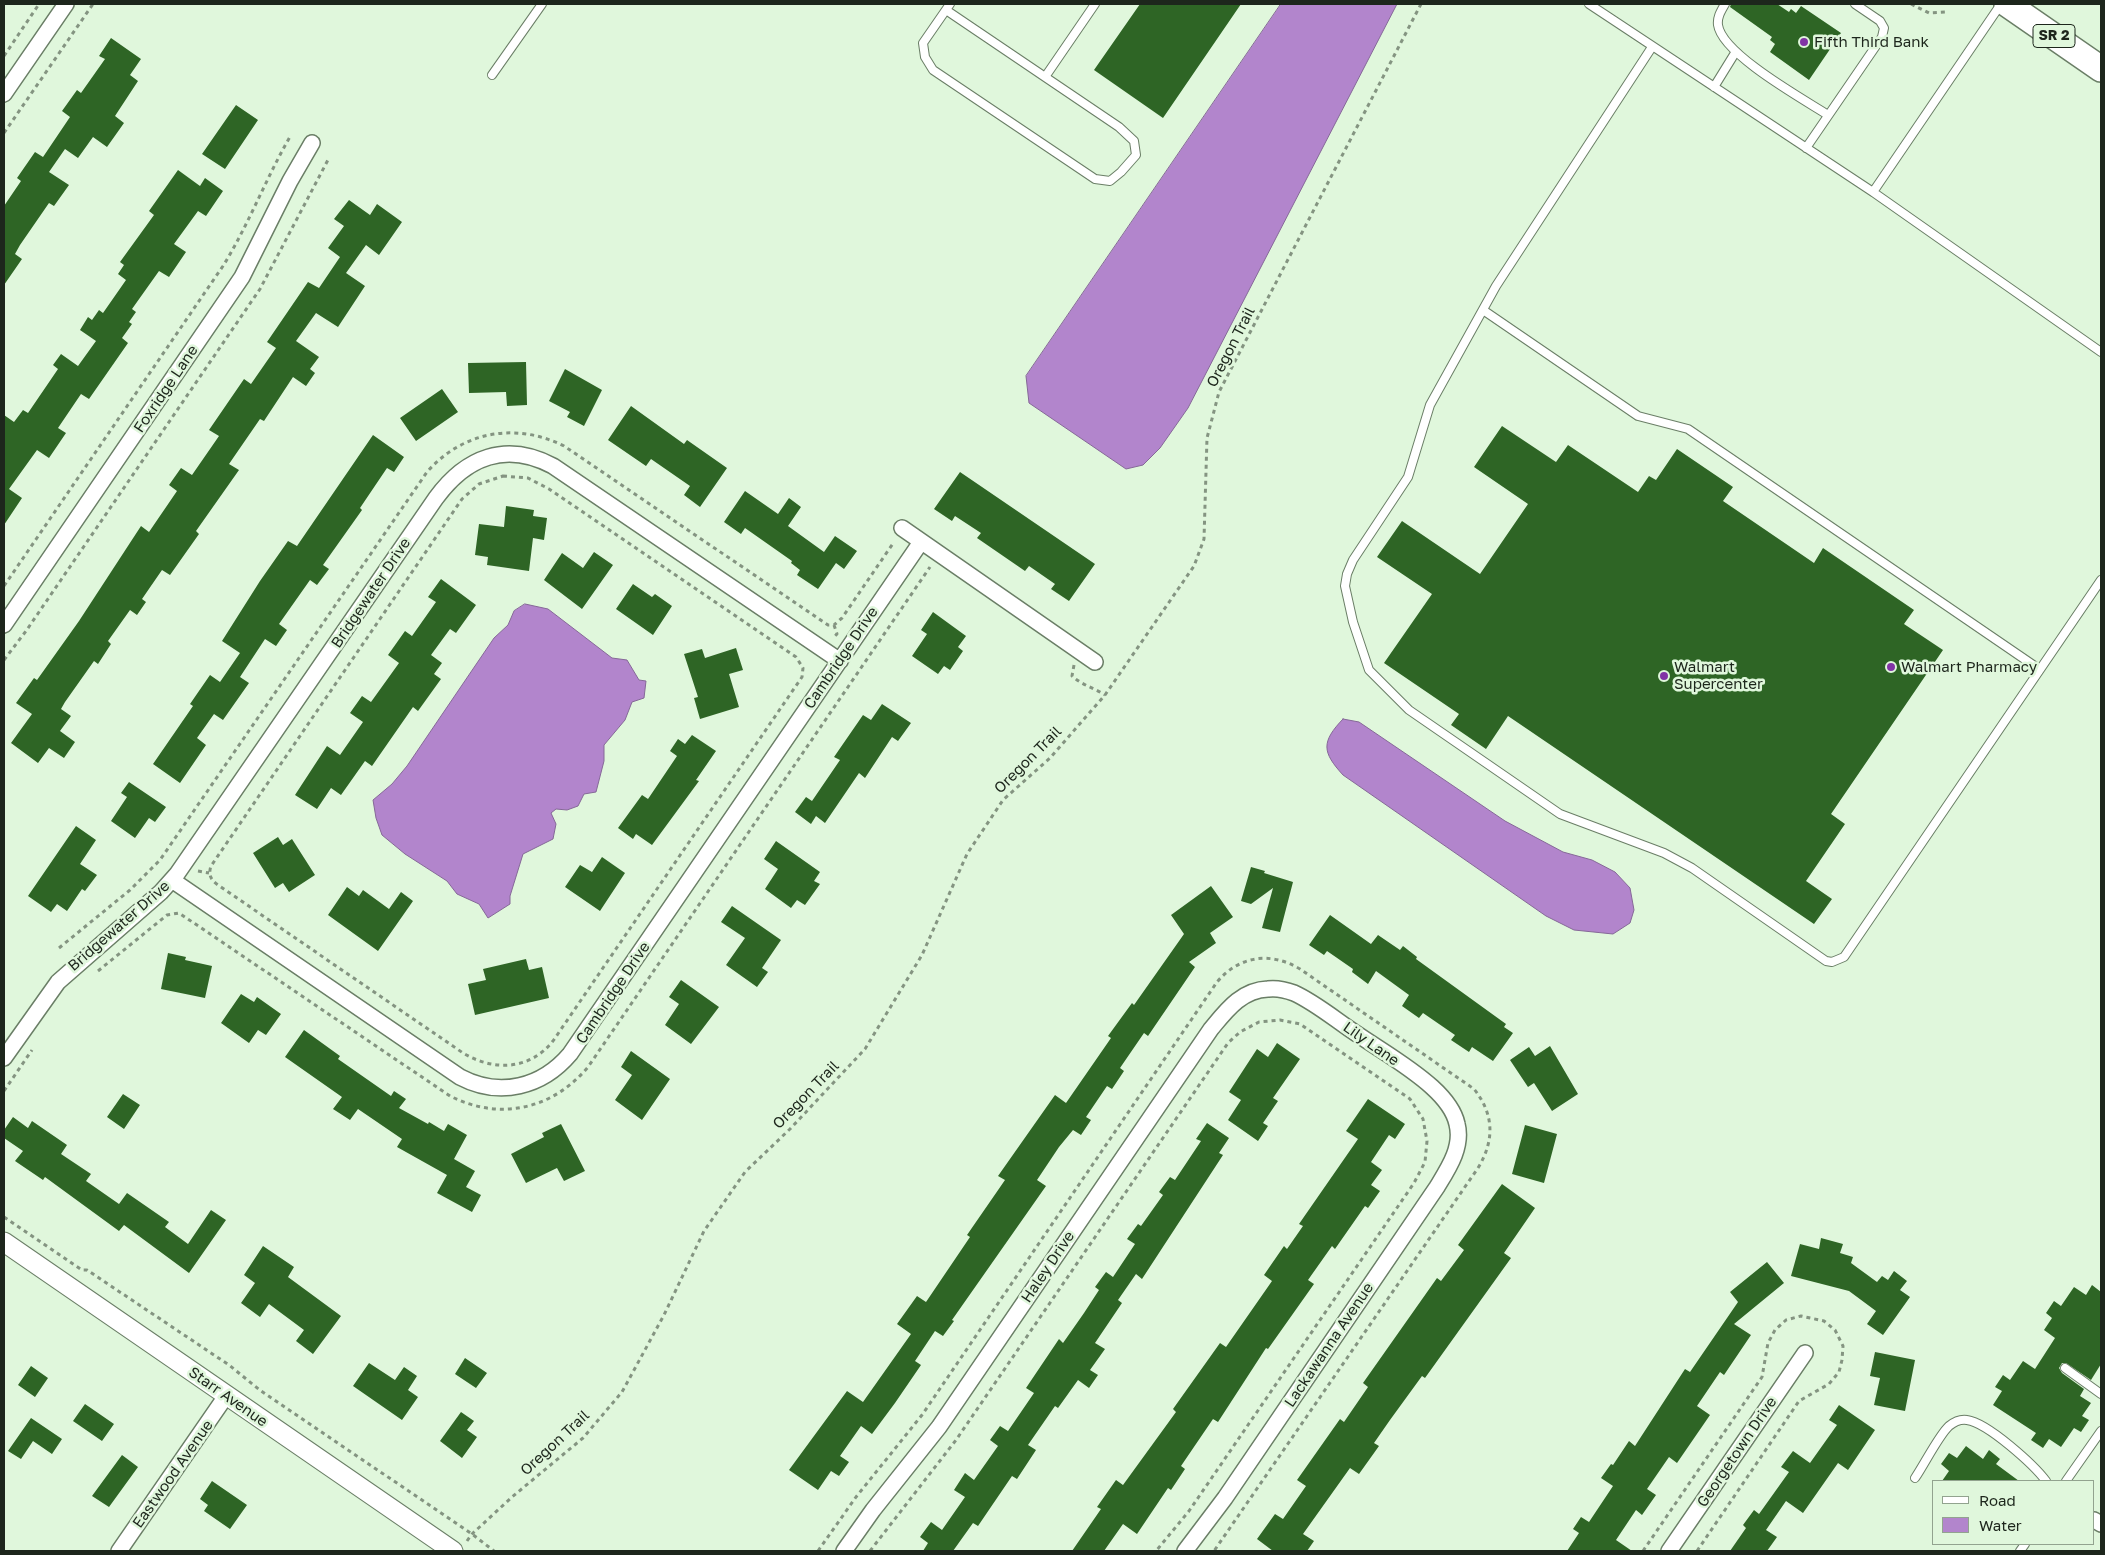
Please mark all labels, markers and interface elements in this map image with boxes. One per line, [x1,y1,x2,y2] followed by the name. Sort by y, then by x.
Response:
[2033,24,2075,48] road number: SR 2
[1814,33,1929,51] place label: Fifth Third Bank
[1798,36,1810,48] marker: Fifth Third Bank
[1203,304,1259,390] street label: Oregon Trail
[130,342,202,436] street label: Foxridge Lane
[328,535,414,651] street label: Bridgewater Drive
[800,604,882,712] street label: Cambridge Drive
[1674,658,1763,693] place label: Walmart Supercenter
[1901,658,2037,676] place label: Walmart Pharmacy
[1885,661,1897,673] marker: Walmart Pharmacy
[1658,670,1670,682] marker: Walmart Supercenter
[991,723,1065,797] street label: Oregon Trail
[65,877,173,975] street label: Bridgewater Drive
[572,939,654,1047] street label: Cambridge Drive
[1339,1018,1403,1070] street label: Lily Lane
[769,1057,843,1133] street label: Oregon Trail
[1018,1228,1078,1306] street label: Haley Drive
[1281,1279,1377,1411] street label: Lackawanna Avenue
[185,1363,271,1431] street label: Starr Avenue
[1693,1393,1781,1511] street label: Georgetown Drive
[517,1407,593,1479] street label: Oregon Trail
[129,1417,217,1531] street label: Eastwood Avenue
[1932,1480,2095,1545] legend
[1979,1491,2016,1509] text: Road
[1979,1516,2022,1534] text: Water

